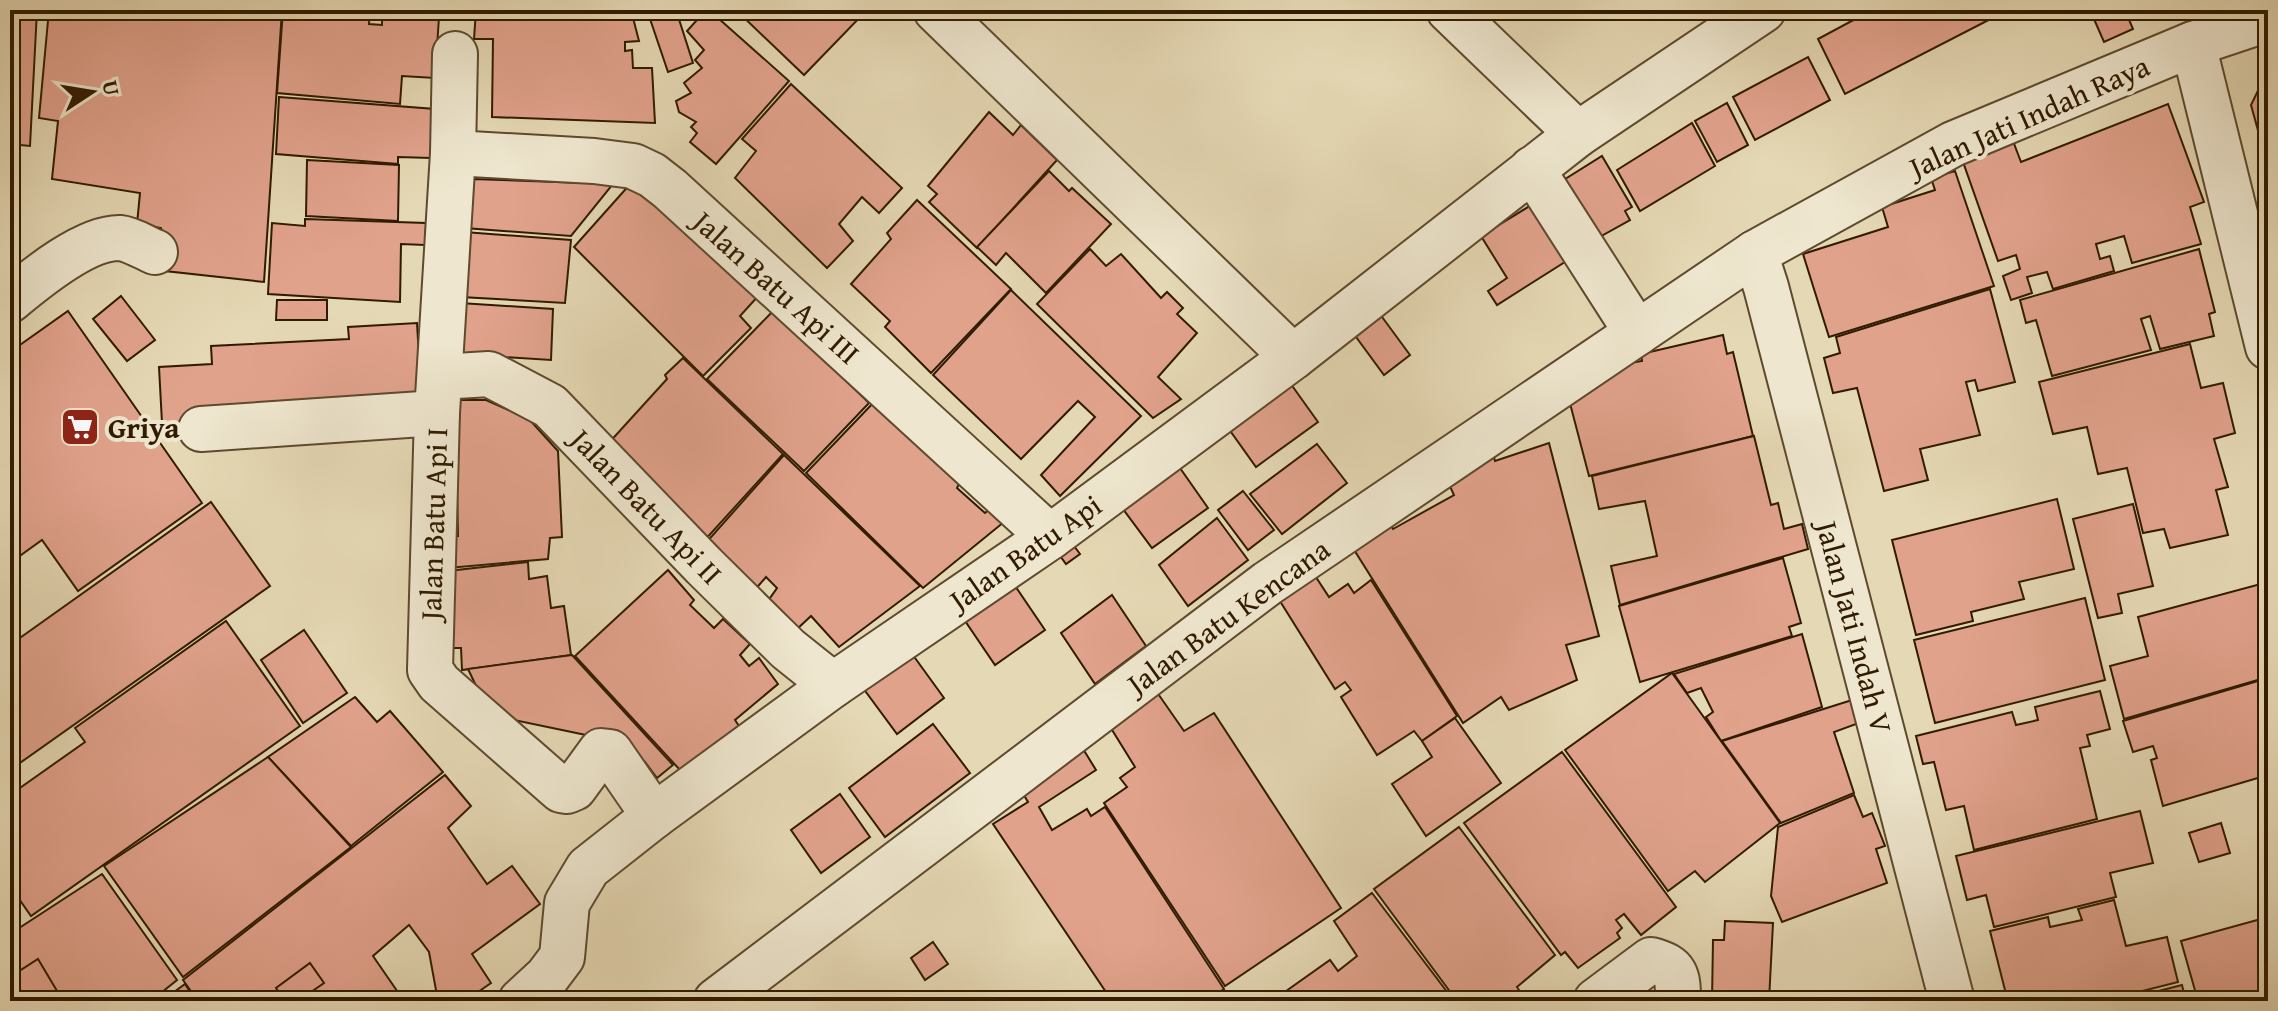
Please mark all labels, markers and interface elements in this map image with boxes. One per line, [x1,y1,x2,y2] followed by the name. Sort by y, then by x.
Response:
[1898,43,2156,190] street label: Jalan Jati Indah Raya
[52,52,132,132] north arrow
[94,77,129,99] text: U
[681,197,870,374] street label: Jalan Batu Api III
[108,405,180,449] place label: Griya
[59,406,101,448] supermarket icon: Griya
[558,415,733,594] street label: Jalan Batu Api II
[408,427,458,625] street label: Jalan Batu Api I
[937,483,1110,623] street label: Jalan Batu Api
[1804,512,1905,738] street label: Jalan Jati Indah V
[1114,527,1339,707] street label: Jalan Batu Kencana

